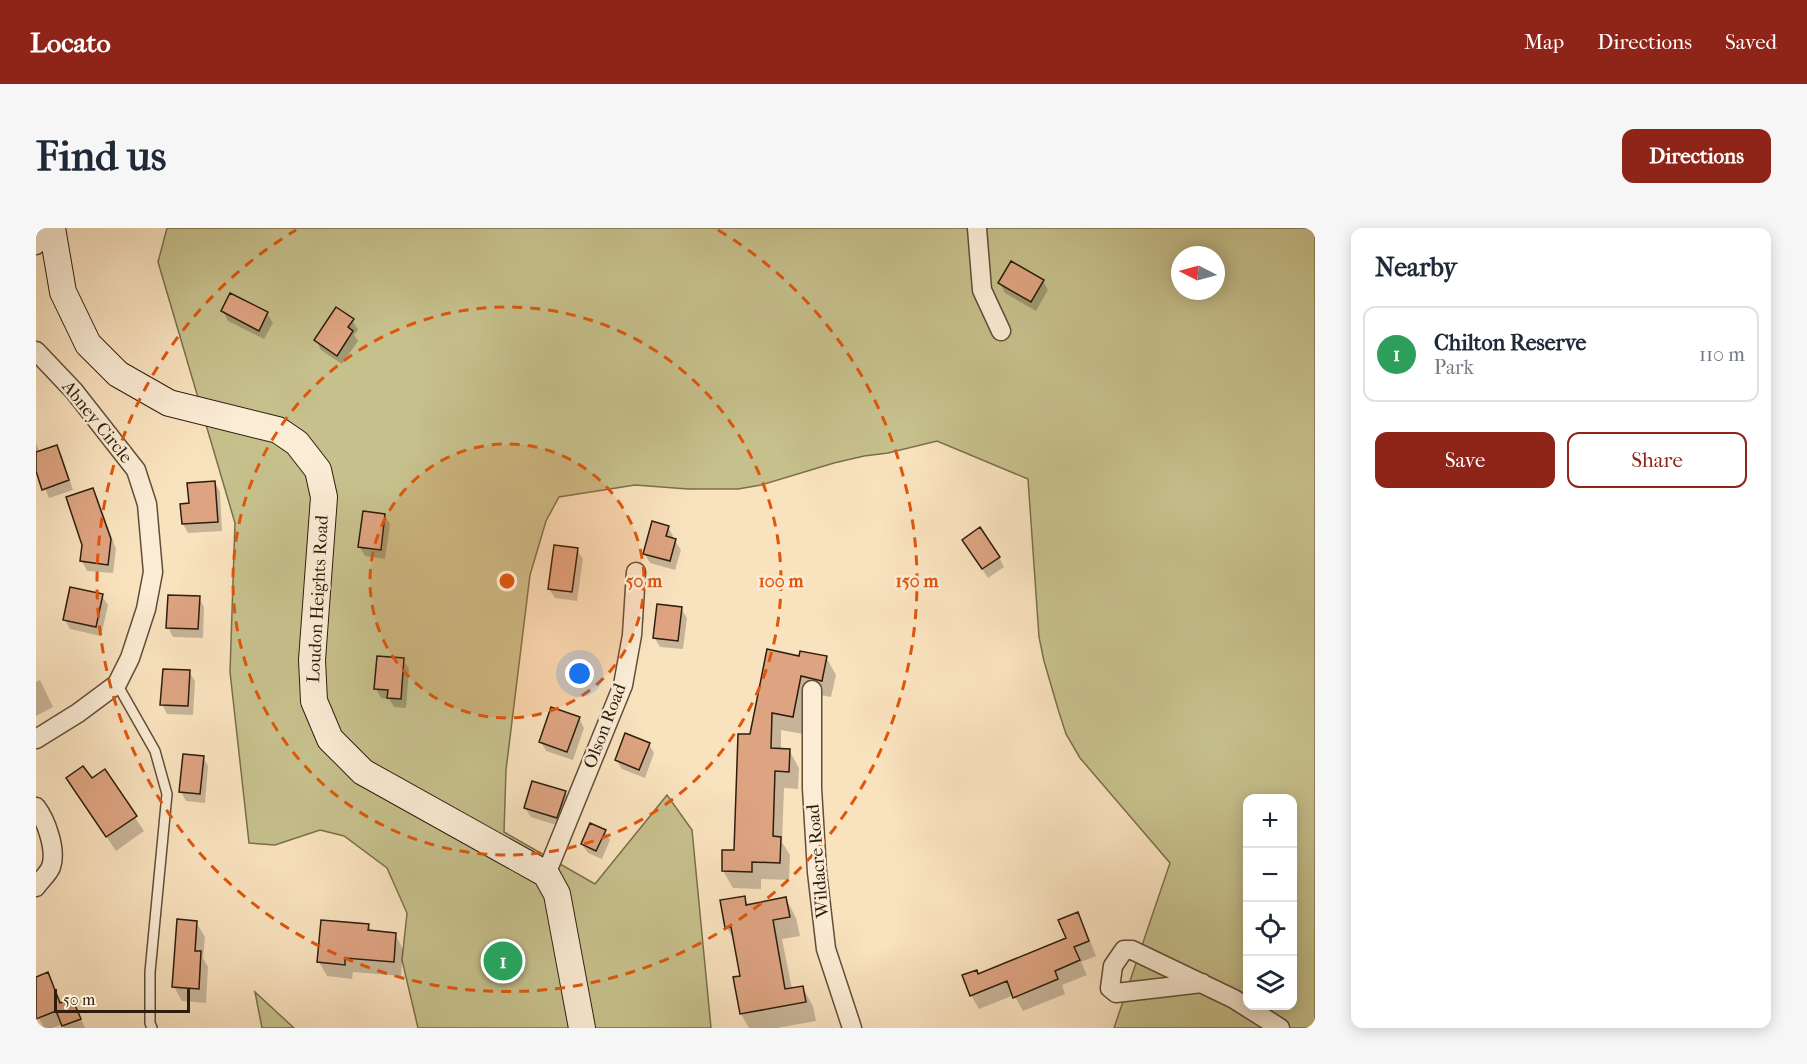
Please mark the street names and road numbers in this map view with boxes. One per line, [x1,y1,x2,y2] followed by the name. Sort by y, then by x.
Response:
[57,376,137,468] street label: Abney Circle
[303,514,333,683] street label: Loudon Heights Road
[579,680,631,771] street label: Olson Road
[803,803,834,920] street label: Wildacre Road

